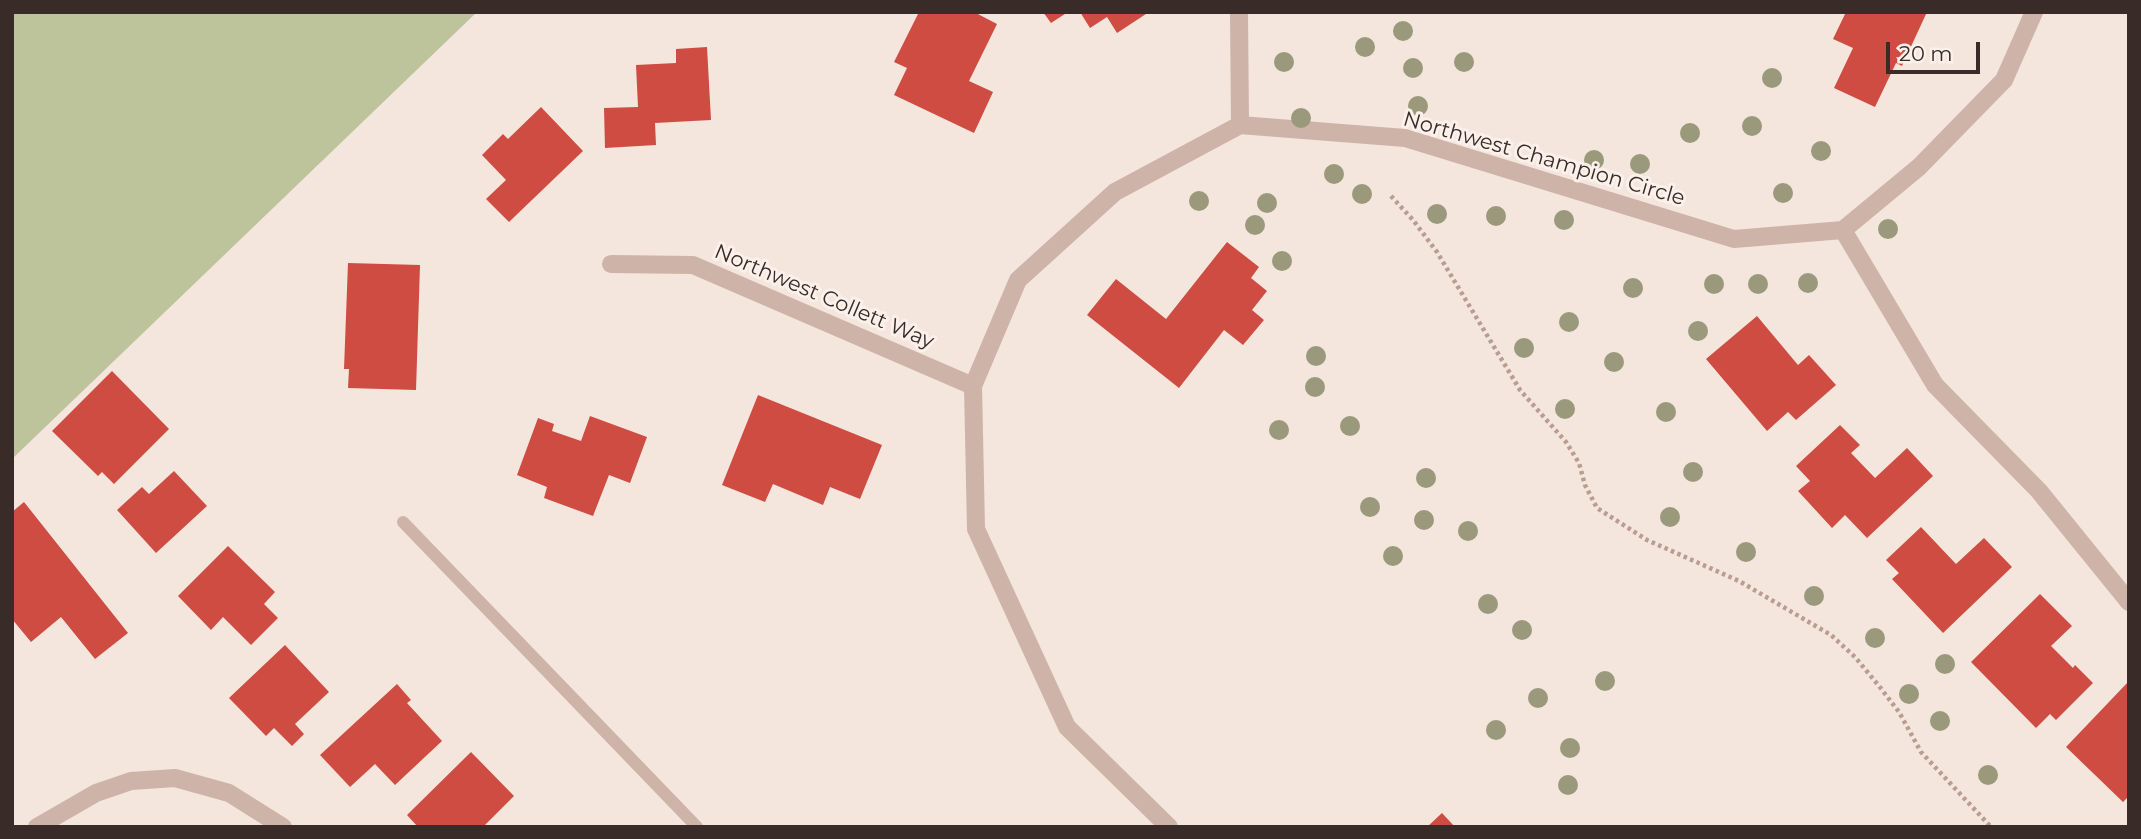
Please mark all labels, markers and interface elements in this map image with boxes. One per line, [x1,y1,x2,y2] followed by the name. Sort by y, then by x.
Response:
[1889,28,1983,72] scale bar
[1899,41,1953,66] text: 20 m
[1400,107,1688,211] street label: Northwest Champion Circle
[710,239,938,355] street label: Northwest Collett Way

